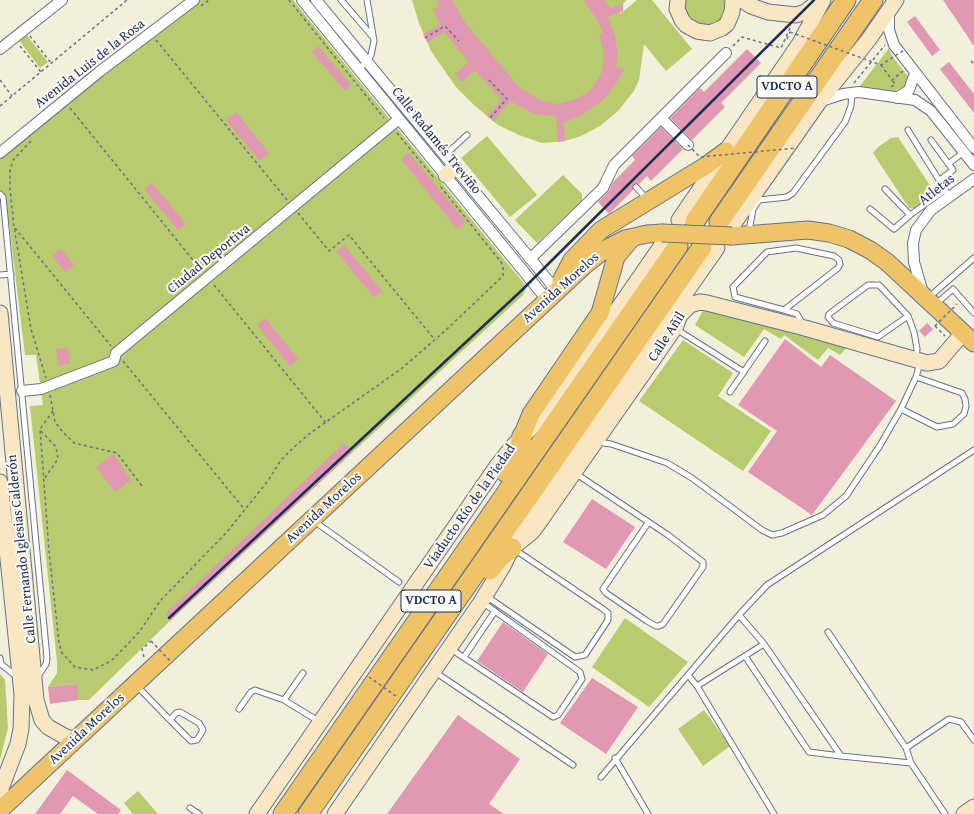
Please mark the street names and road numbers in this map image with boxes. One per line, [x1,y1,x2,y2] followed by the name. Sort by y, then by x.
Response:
[32,16,148,112] street label: Avenida Luis de la Rosa
[757,76,817,98] road number: VDCTO A
[388,84,484,198] street label: Calle Radamés Treviño
[916,171,958,209] street label: Atletas
[164,221,254,297] street label: Ciudad Deportiva
[519,249,603,327] street label: Avenida Morelos
[645,309,689,365] street label: Calle Añil
[420,441,520,573] street label: Viaducto Río de la Piedad
[4,454,40,644] street label: Calle Fernando Iglesias Calderón
[283,469,365,547] street label: Avenida Morelos
[401,590,461,612] road number: VDCTO A
[46,690,128,768] street label: Avenida Morelos

